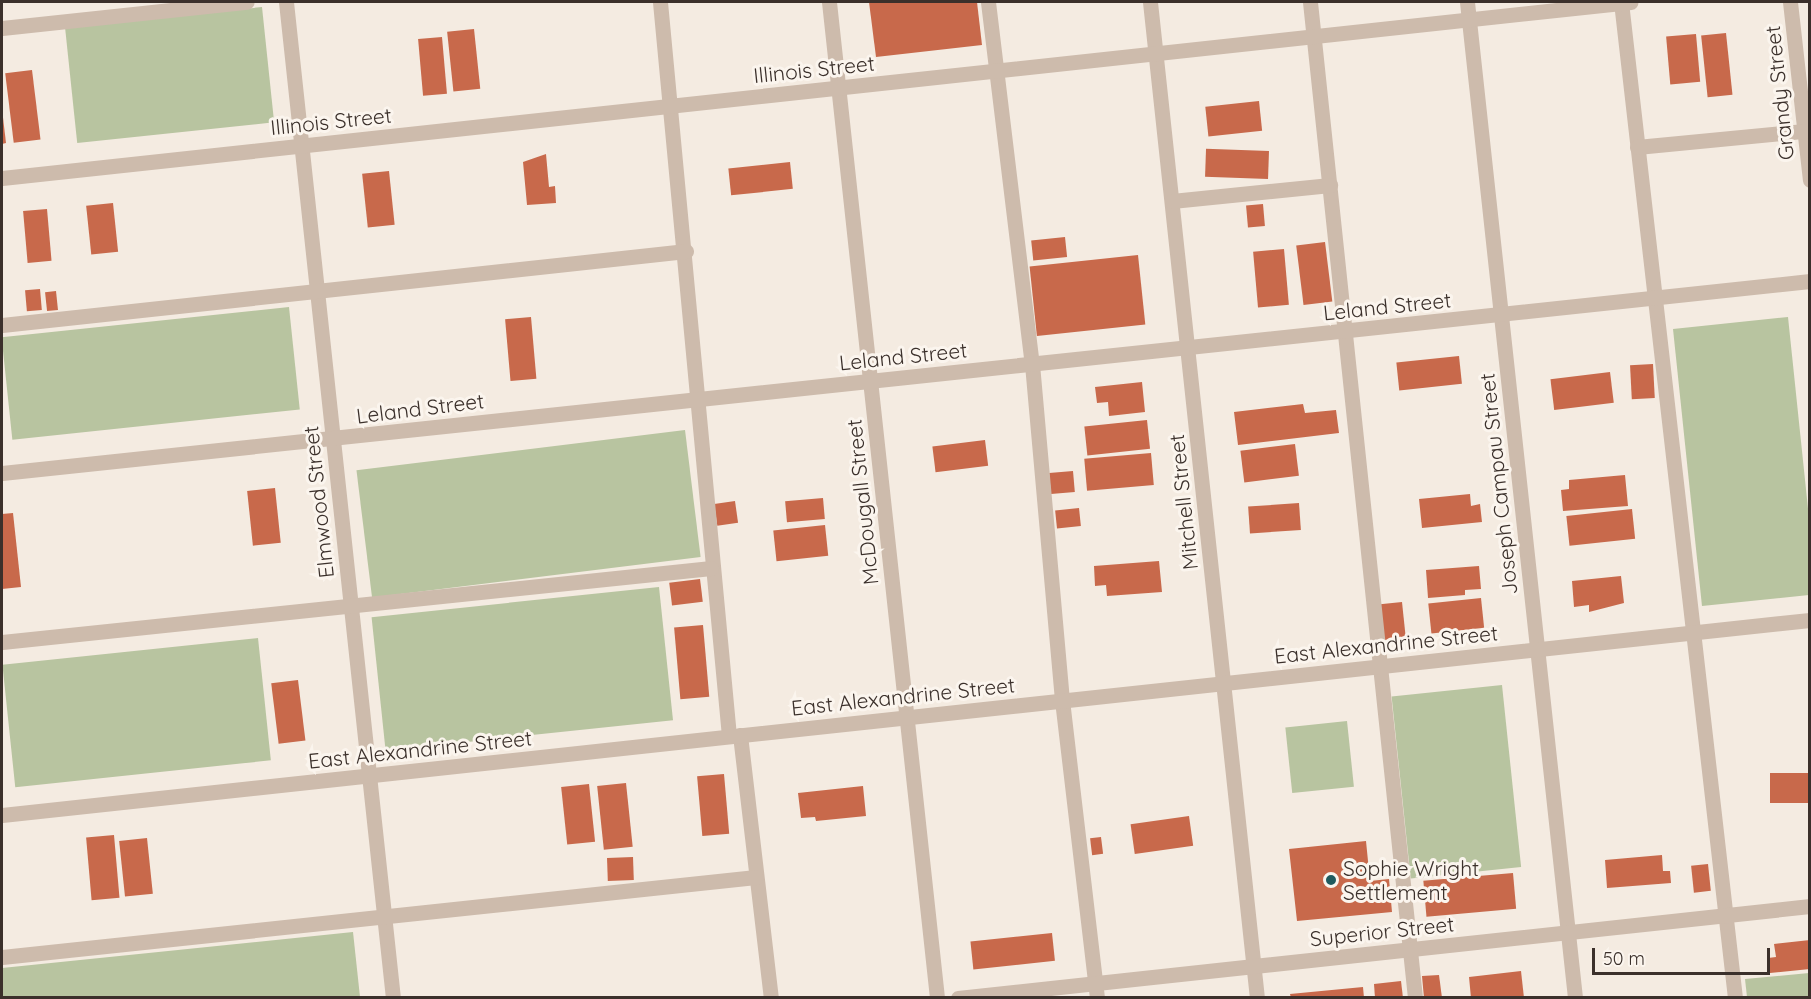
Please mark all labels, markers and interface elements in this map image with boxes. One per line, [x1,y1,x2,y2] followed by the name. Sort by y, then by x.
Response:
[1759,25,1799,161] street label: Grandy Street
[752,50,876,88] street label: Illinois Street
[269,102,393,140] street label: Illinois Street
[1322,287,1452,325] street label: Leland Street
[838,337,968,375] street label: Leland Street
[1474,372,1522,596] street label: Joseph Campau Street
[355,388,485,428] street label: Leland Street
[841,418,883,586] street label: McDougall Street
[297,425,339,579] street label: Elmwood Street
[1163,433,1203,571] street label: Mitchell Street
[1273,620,1499,668] street label: East Alexandrine Street
[790,672,1016,720] street label: East Alexandrine Street
[307,725,533,773] street label: East Alexandrine Street
[1343,855,1479,905] place label: Sophie Wright Settlement
[1324,873,1338,887] marker: Sophie Wright Settlement
[1309,911,1455,951] street label: Superior Street
[1595,936,1774,974] scale bar
[1603,947,1645,970] text: 50 m

